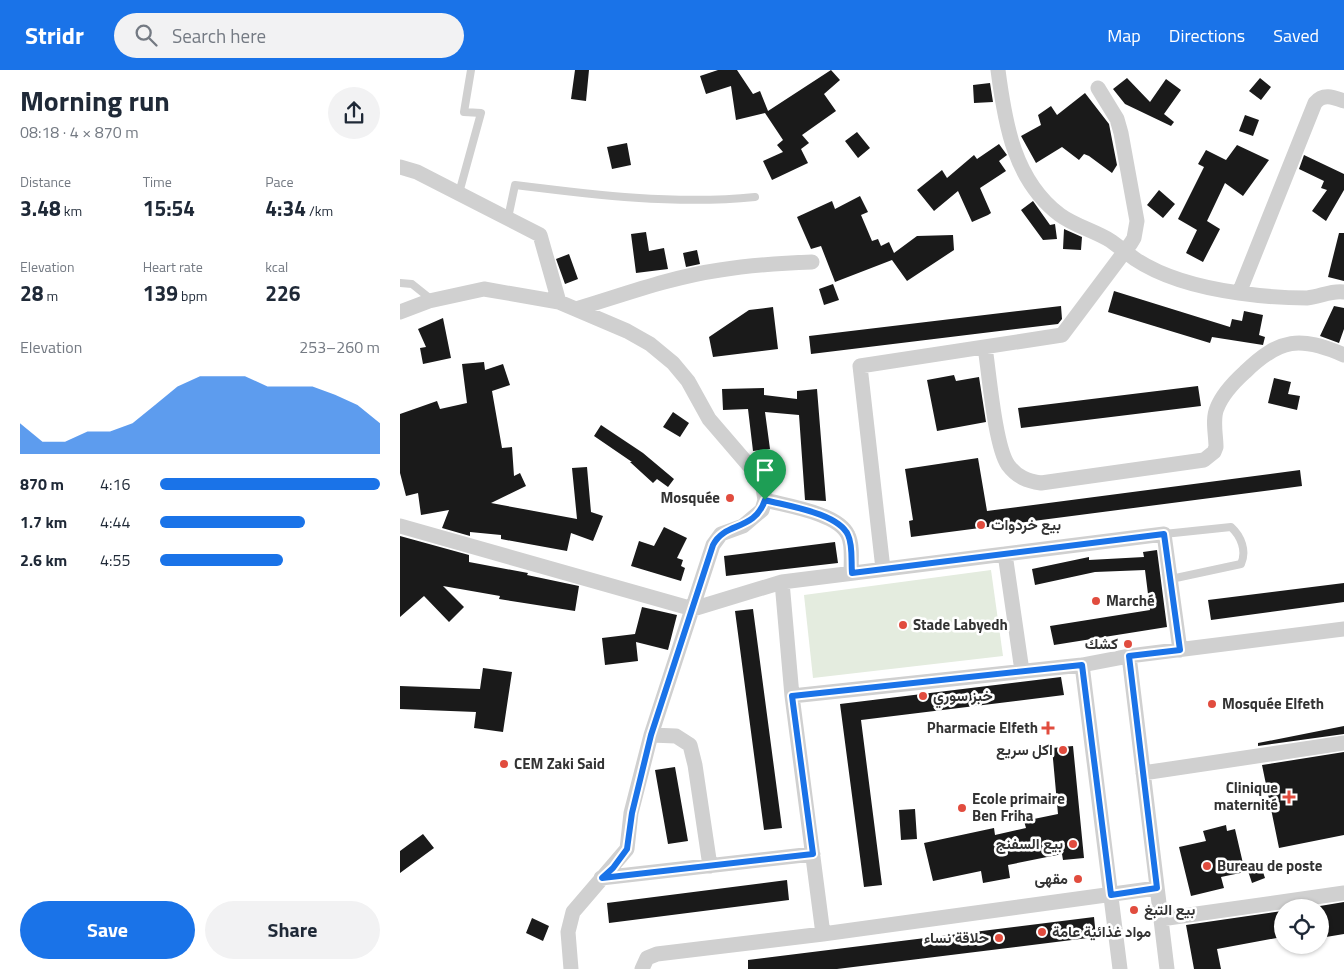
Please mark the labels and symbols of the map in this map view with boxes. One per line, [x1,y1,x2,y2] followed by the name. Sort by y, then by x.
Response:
[744,449,786,500] pin
[660,486,720,509] place label: Mosquée
[724,492,736,504] marker: Mosquée
[991,513,1061,536] place label: بيع خردوات
[975,519,987,531] marker: بيع خردوات
[1106,589,1155,612] place label: Marché
[1090,595,1102,607] marker: Marché
[913,613,1008,636] place label: Stade Labyedh
[897,619,909,631] marker: Stade Labyedh
[1085,632,1118,655] place label: كشك
[1122,638,1134,650] marker: كشك
[933,684,993,709] place label: خبز سوري
[917,690,929,702] marker: خبز سوري
[1222,692,1324,715] place label: Mosquée Elfeth
[1206,698,1218,710] marker: Mosquée Elfeth
[927,716,1038,739] place label: Pharmacie Elfeth
[1042,722,1054,734] marker: Pharmacie Elfeth
[996,738,1053,761] place label: اكل سريع
[1057,744,1069,756] marker: اكل سريع
[514,752,605,775] place label: CEM Zaki Said
[498,758,510,770] marker: CEM Zaki Said
[1214,776,1278,816] place label: Clinique maternité
[972,787,1065,827] place label: Ecole primaire Ben Friha
[1282,790,1296,804] marker: Clinique maternité
[956,802,968,814] marker: Ecole primaire Ben Friha
[996,832,1063,855] place label: بيع السفنج
[1067,838,1079,850] marker: بيع السفنج
[1217,854,1323,877] place label: Bureau de poste
[1201,860,1213,872] marker: Bureau de poste
[1034,867,1068,890] place label: مقهى
[1072,873,1084,885] marker: مقهى
[1144,898,1195,921] place label: بيع التبغ
[1128,904,1140,916] marker: بيع التبغ
[1052,920,1151,943] place label: مواد غذائية عامة
[924,926,989,949] place label: حلاقة نساء
[1036,926,1048,938] marker: مواد غذائية عامة
[993,932,1005,944] marker: حلاقة نساء

